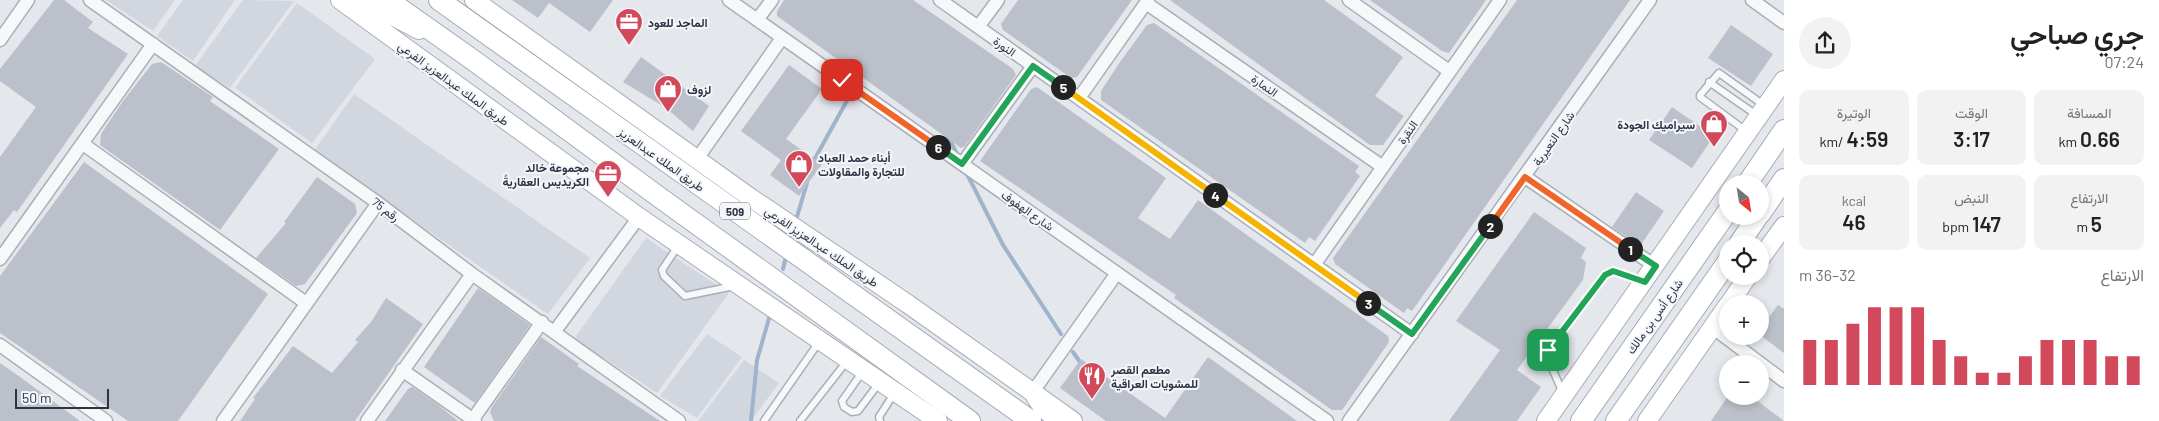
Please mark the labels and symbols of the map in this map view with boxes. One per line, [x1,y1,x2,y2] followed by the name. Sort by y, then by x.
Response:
[614,7,644,46] office icon: الماجد للعود
[648,15,708,31] place label: الماجد للعود
[990,33,1019,60] street label: النورة
[393,38,512,131] street label: طريق الملك عبدالعزيز الفرعي
[821,59,863,101] pin
[1248,71,1281,101] street label: النمارة
[653,74,683,113] shop icon: لزوف
[1050,74,1076,100] pin: 5
[687,82,711,98] place label: لزوف
[1529,108,1579,170] street label: شارع النعيرية
[1699,109,1729,148] shop icon: سيراميك الجودة
[1617,117,1695,133] place label: سيراميك الجودة
[1394,118,1422,148] street label: النقرة
[614,124,708,196] street label: طريق الملك عبدالعزيز
[926,134,950,160] pin: 6
[784,149,814,188] shop icon: أبناء حمد العباد للتجارة والمقاولات
[818,150,905,180] place label: أبناء حمد العباد للتجارة والمقاولات
[593,159,623,198] office icon: مجموعة خالد الكريديس العقاريةً
[502,160,589,190] place label: مجموعة خالد الكريديس العقاريةً
[1719,175,1769,225] north arrow
[1202,182,1228,208] pin: 4
[997,187,1057,236] street label: شارع الهفوف
[368,194,402,225] street label: رقم 75
[720,202,750,220] road number: 509
[760,203,882,293] street label: طريق الملك عبدالعزيز الفرعي
[1478,214,1502,238] pin: 2
[1618,236,1642,262] pin: 1
[1623,276,1688,358] street label: شارع أنس بن مالك
[1356,290,1380,316] pin: 3
[1527,329,1569,371] pin
[1077,361,1107,400] restaurant icon: مطعم القصر للمشويات العراقية
[1110,362,1198,392] place label: مطعم القصر للمشويات العراقية
[15,386,109,409] scale bar

